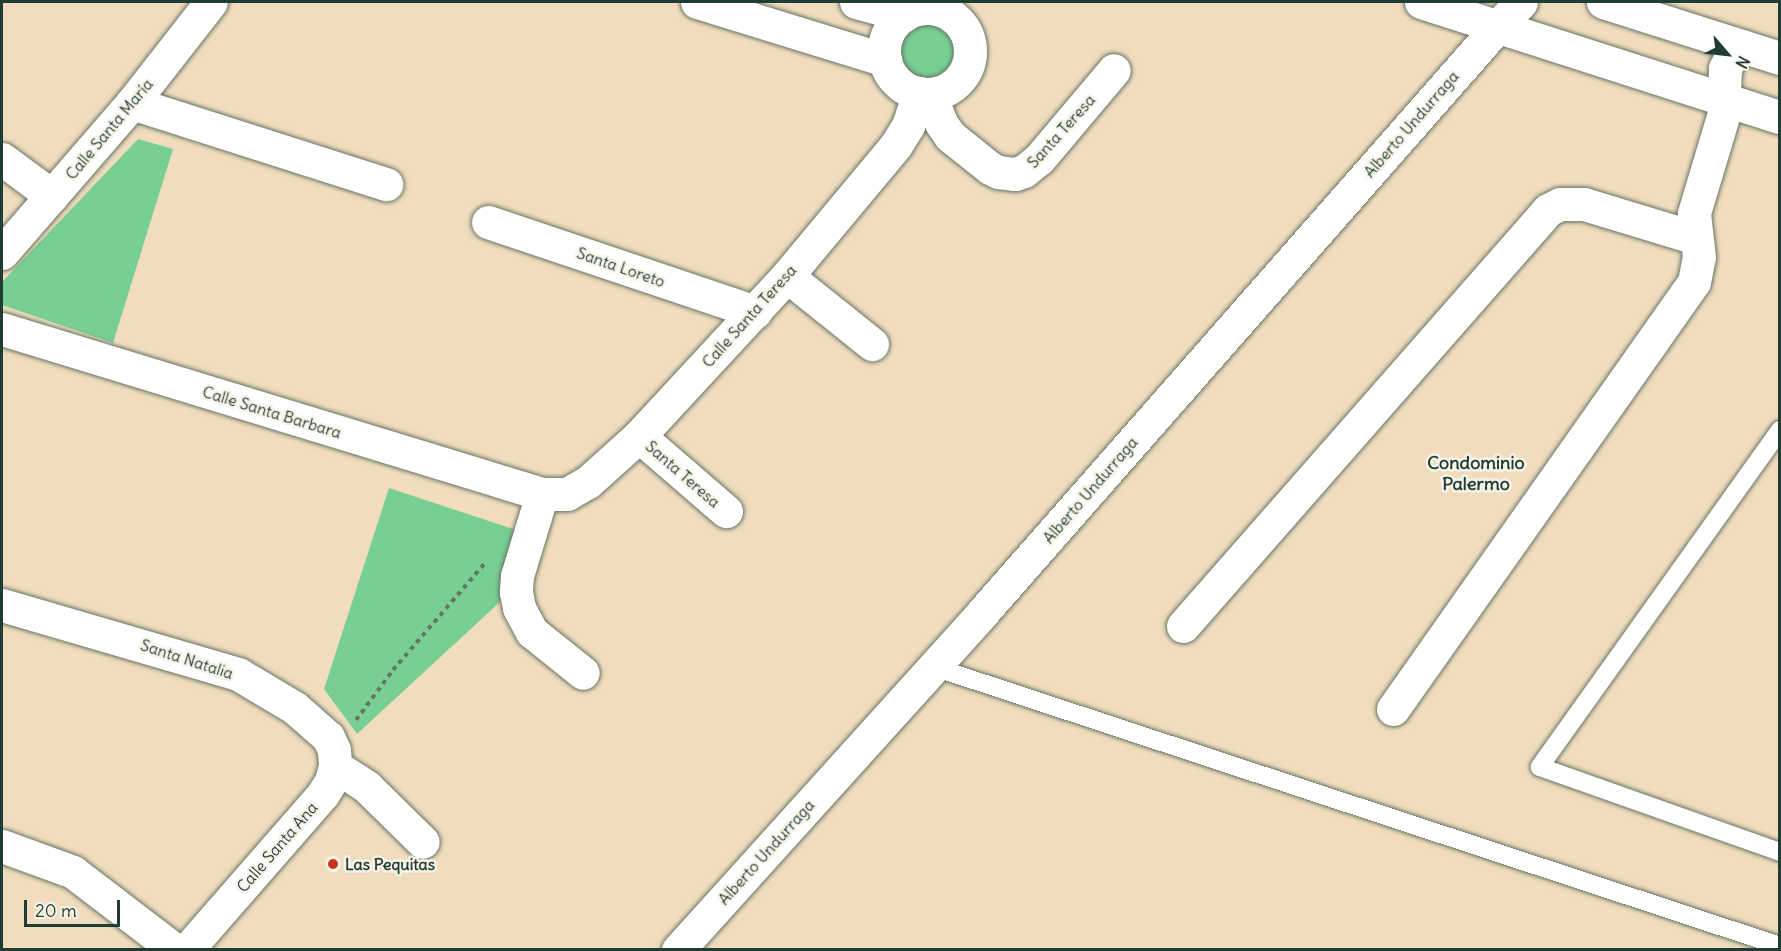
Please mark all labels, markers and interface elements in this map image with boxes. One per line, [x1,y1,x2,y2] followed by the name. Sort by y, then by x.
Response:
[1697,24,1757,84] north arrow
[1731,53,1754,72] text: N
[1360,67,1462,181] street label: Alberto Undurraga
[61,75,157,183] street label: Calle Santa María
[1023,90,1099,172] street label: Santa Teresa
[574,243,668,291] street label: Santa Loreto
[698,261,800,371] street label: Calle Santa Teresa
[200,382,344,442] street label: Calle Santa Barbara
[1039,433,1141,547] street label: Alberto Undurraga
[642,436,724,512] street label: Santa Teresa
[1427,453,1525,496] district label: Condominio Palermo
[138,635,236,683] street label: Santa Natalia
[714,795,818,909] street label: Alberto Undurraga
[233,798,321,896] street label: Calle Santa Ana
[345,854,435,874] place label: Las Pequitas
[326,857,340,871] marker: Las Pequitas
[27,888,123,926] scale bar
[35,899,77,922] text: 20 m

